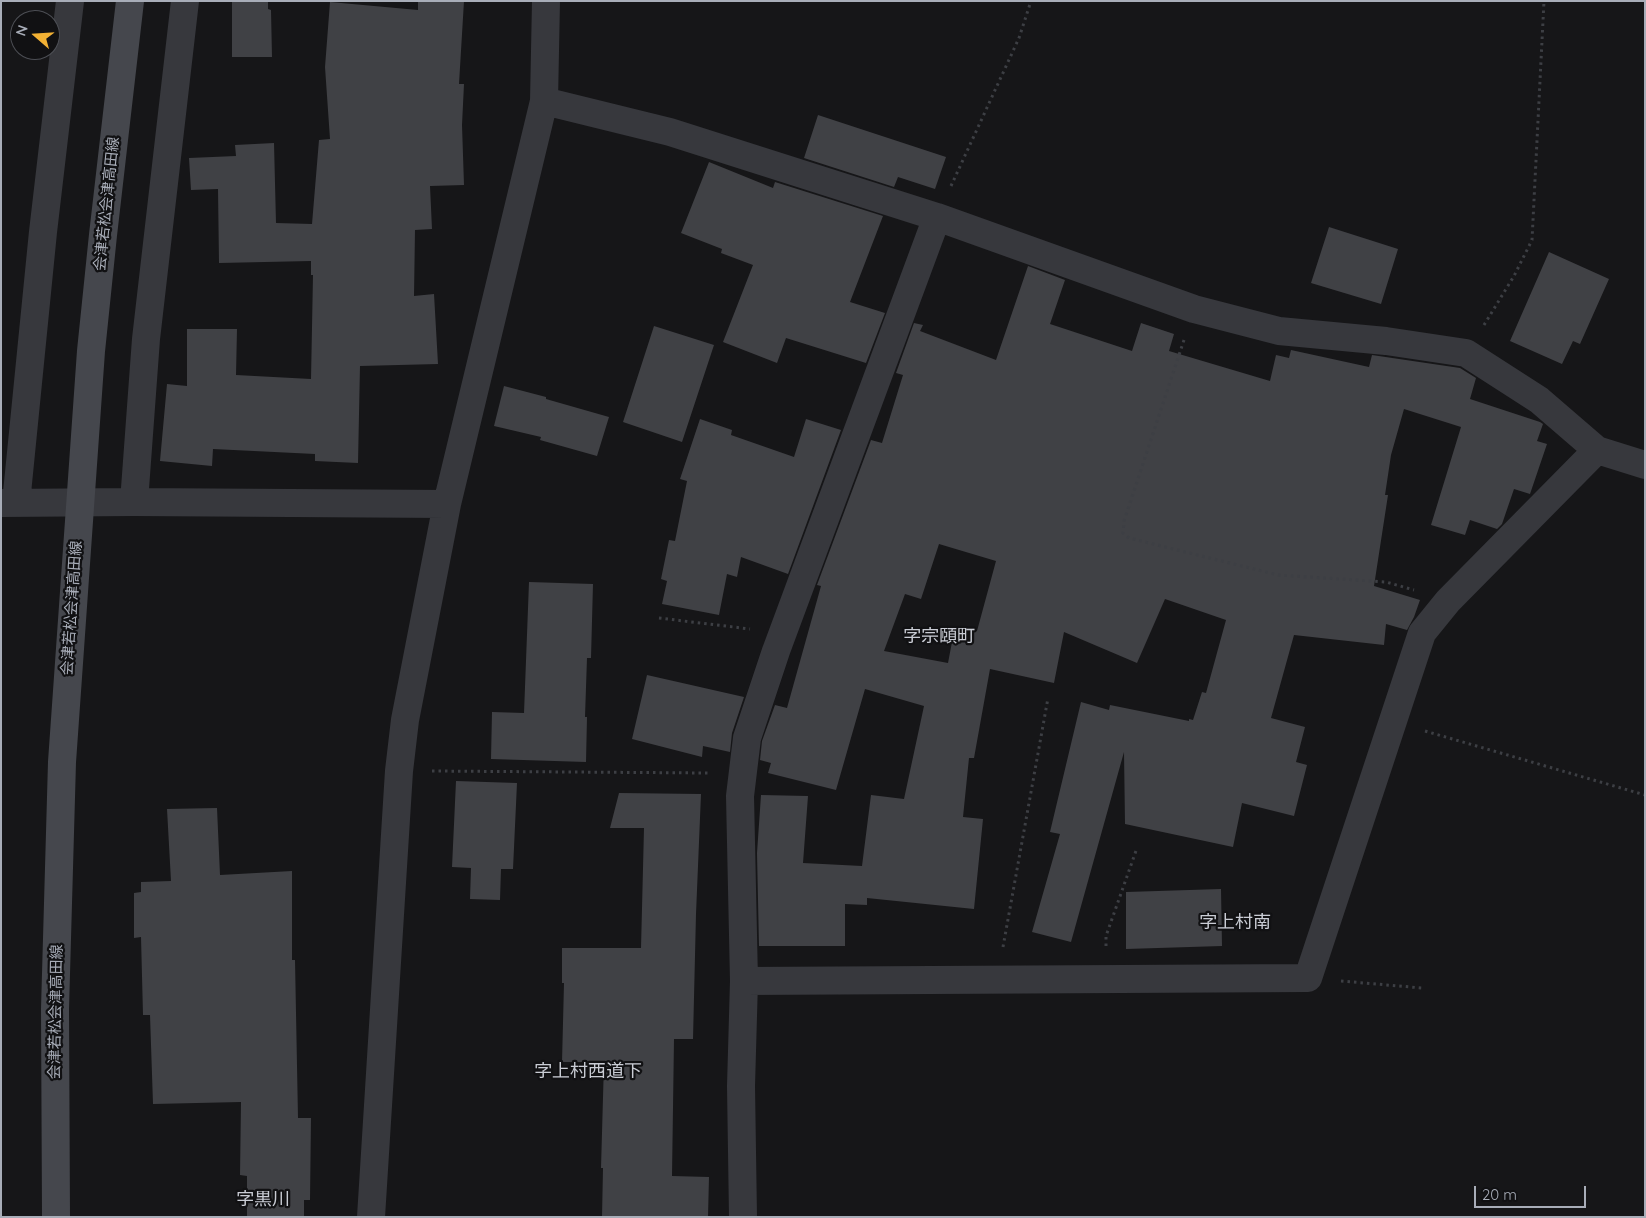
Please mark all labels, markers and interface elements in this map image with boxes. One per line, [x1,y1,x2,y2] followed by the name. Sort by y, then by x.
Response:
[10,10,60,60] north arrow
[12,23,32,38] text: N
[91,136,123,272] street label: 会津若松会津高田線
[58,540,86,676] street label: 会津若松会津高田線
[903,626,975,648] district label: 字宗頤町
[1199,912,1271,934] district label: 字上村南
[46,944,66,1080] street label: 会津若松会津高田線
[534,1061,642,1083] district label: 字上村西道下
[1476,1176,1588,1208] scale bar
[1482,1185,1517,1204] text: 20 m
[236,1189,290,1211] district label: 字黒川

